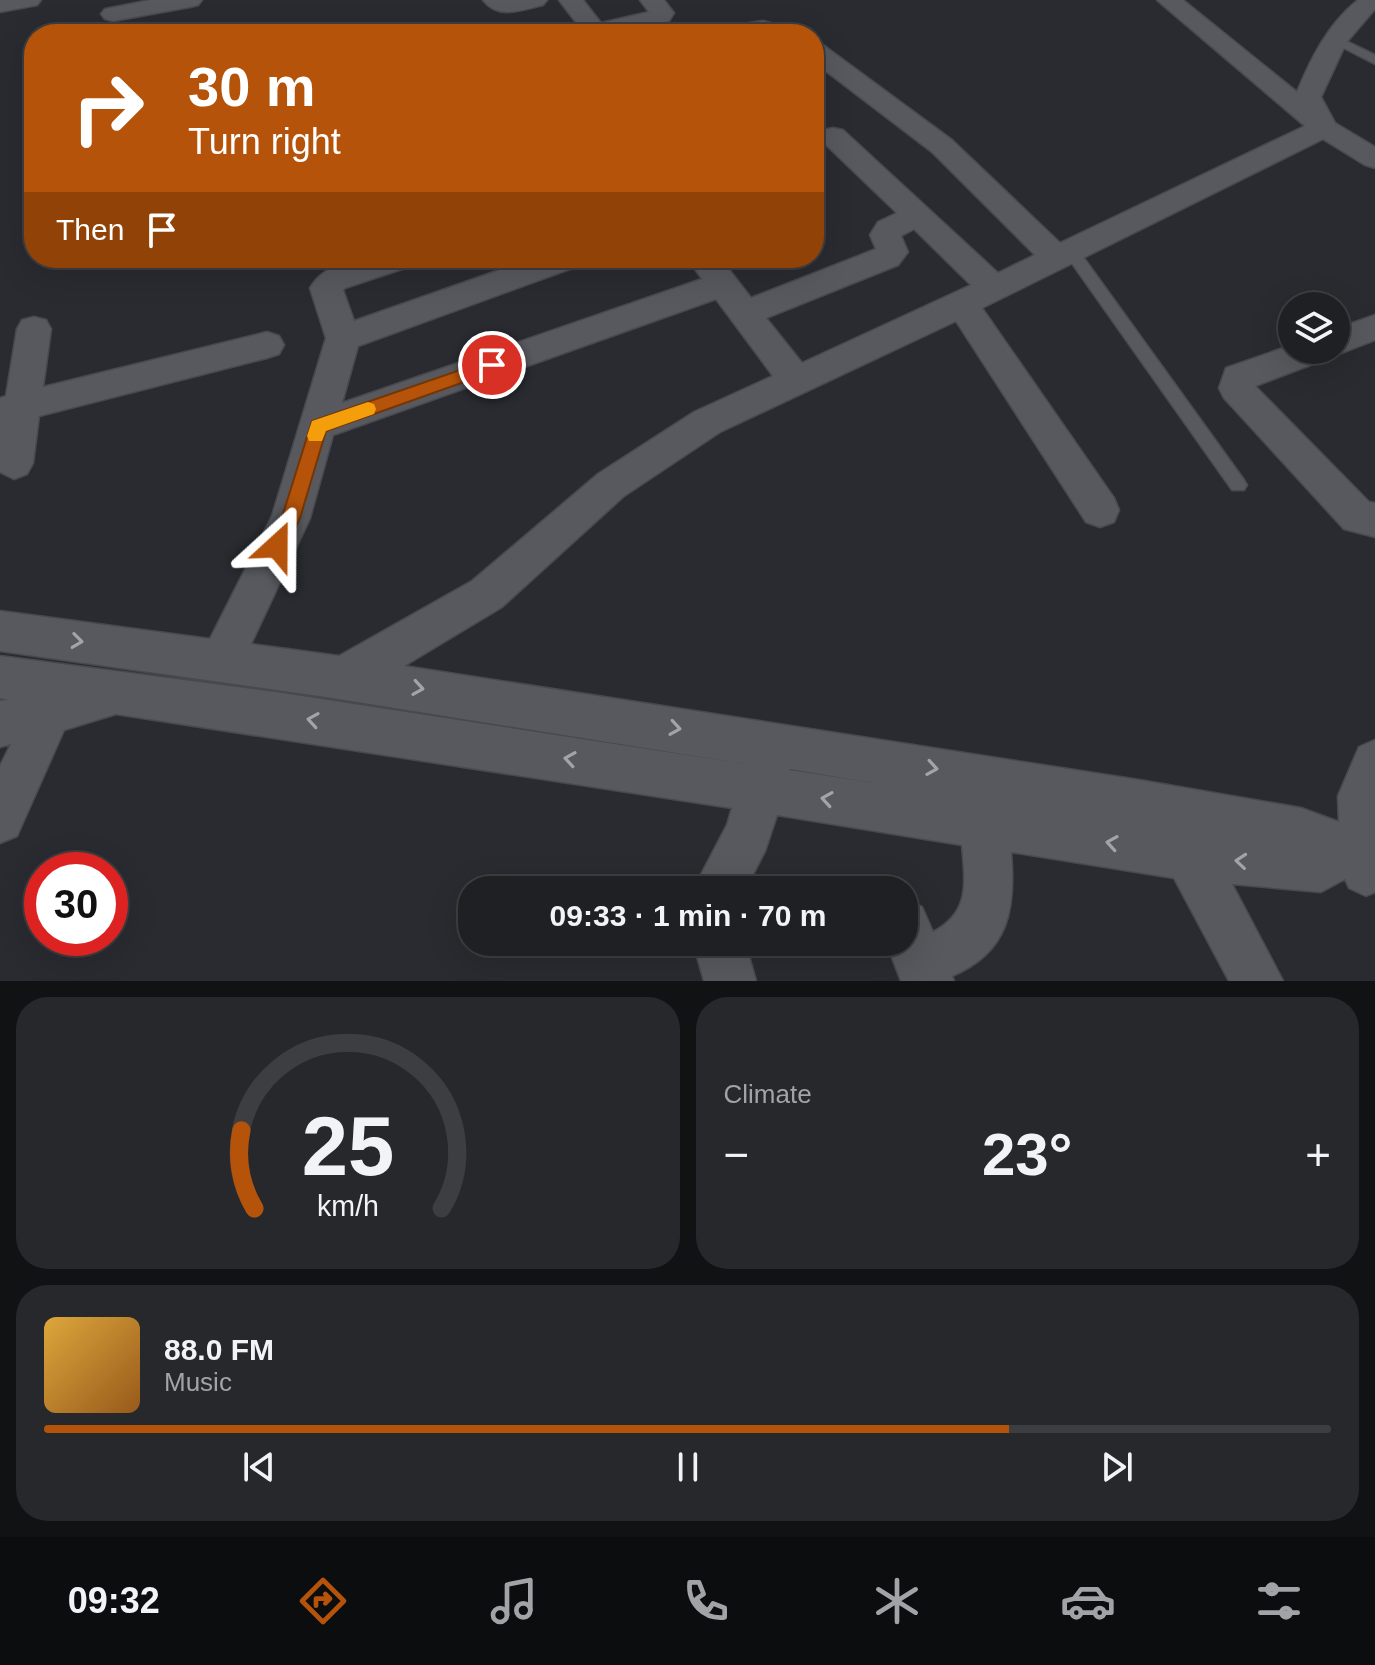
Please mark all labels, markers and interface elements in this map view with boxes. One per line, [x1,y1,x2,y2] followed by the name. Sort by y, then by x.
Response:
[188,55,316,118] text: 30 m
[56,56,160,160] icon: right
[188,121,341,162] text: Turn right
[140,208,184,252] icon: arrive
[56,213,124,246] text: Then
[1278,292,1350,364] map controls
[1278,292,1350,364] button: layers
[458,331,526,399] pin
[470,343,514,387] icon: arrive
[235,504,319,588] position arrow
[70,632,84,649] one-way arrow
[411,678,425,695] one-way arrow
[306,712,320,729] one-way arrow
[668,719,682,736] one-way arrow
[563,751,577,768] one-way arrow
[925,758,939,775] one-way arrow
[820,791,834,808] one-way arrow
[1105,836,1118,853] one-way arrow
[24,852,128,956] speed limit sign: 30
[1235,853,1248,870] one-way arrow
[550,899,826,932] text: 09:33 · 1 min · 70 m
[724,1079,812,1109] text: Climate
[301,1100,394,1193] text: 25
[982,1121,1073,1188] text: 23°
[724,1130,749,1179] text: −
[1305,1130,1331,1179] text: +
[317,1190,379,1222] text: km/h
[164,1333,274,1366] text: 88.0 FM
[164,1367,232,1397] text: Music
[237,1445,281,1489] icon: previous
[666,1445,710,1489] icon: pause
[1095,1445,1139,1489] icon: next
[295,1573,351,1629] icon: directions
[486,1573,542,1629] icon: music
[678,1573,734,1629] icon: phone
[869,1573,925,1629] icon: climate
[1060,1573,1116,1629] icon: car
[1251,1573,1307,1629] icon: filters
[68,1580,160,1621] text: 09:32

